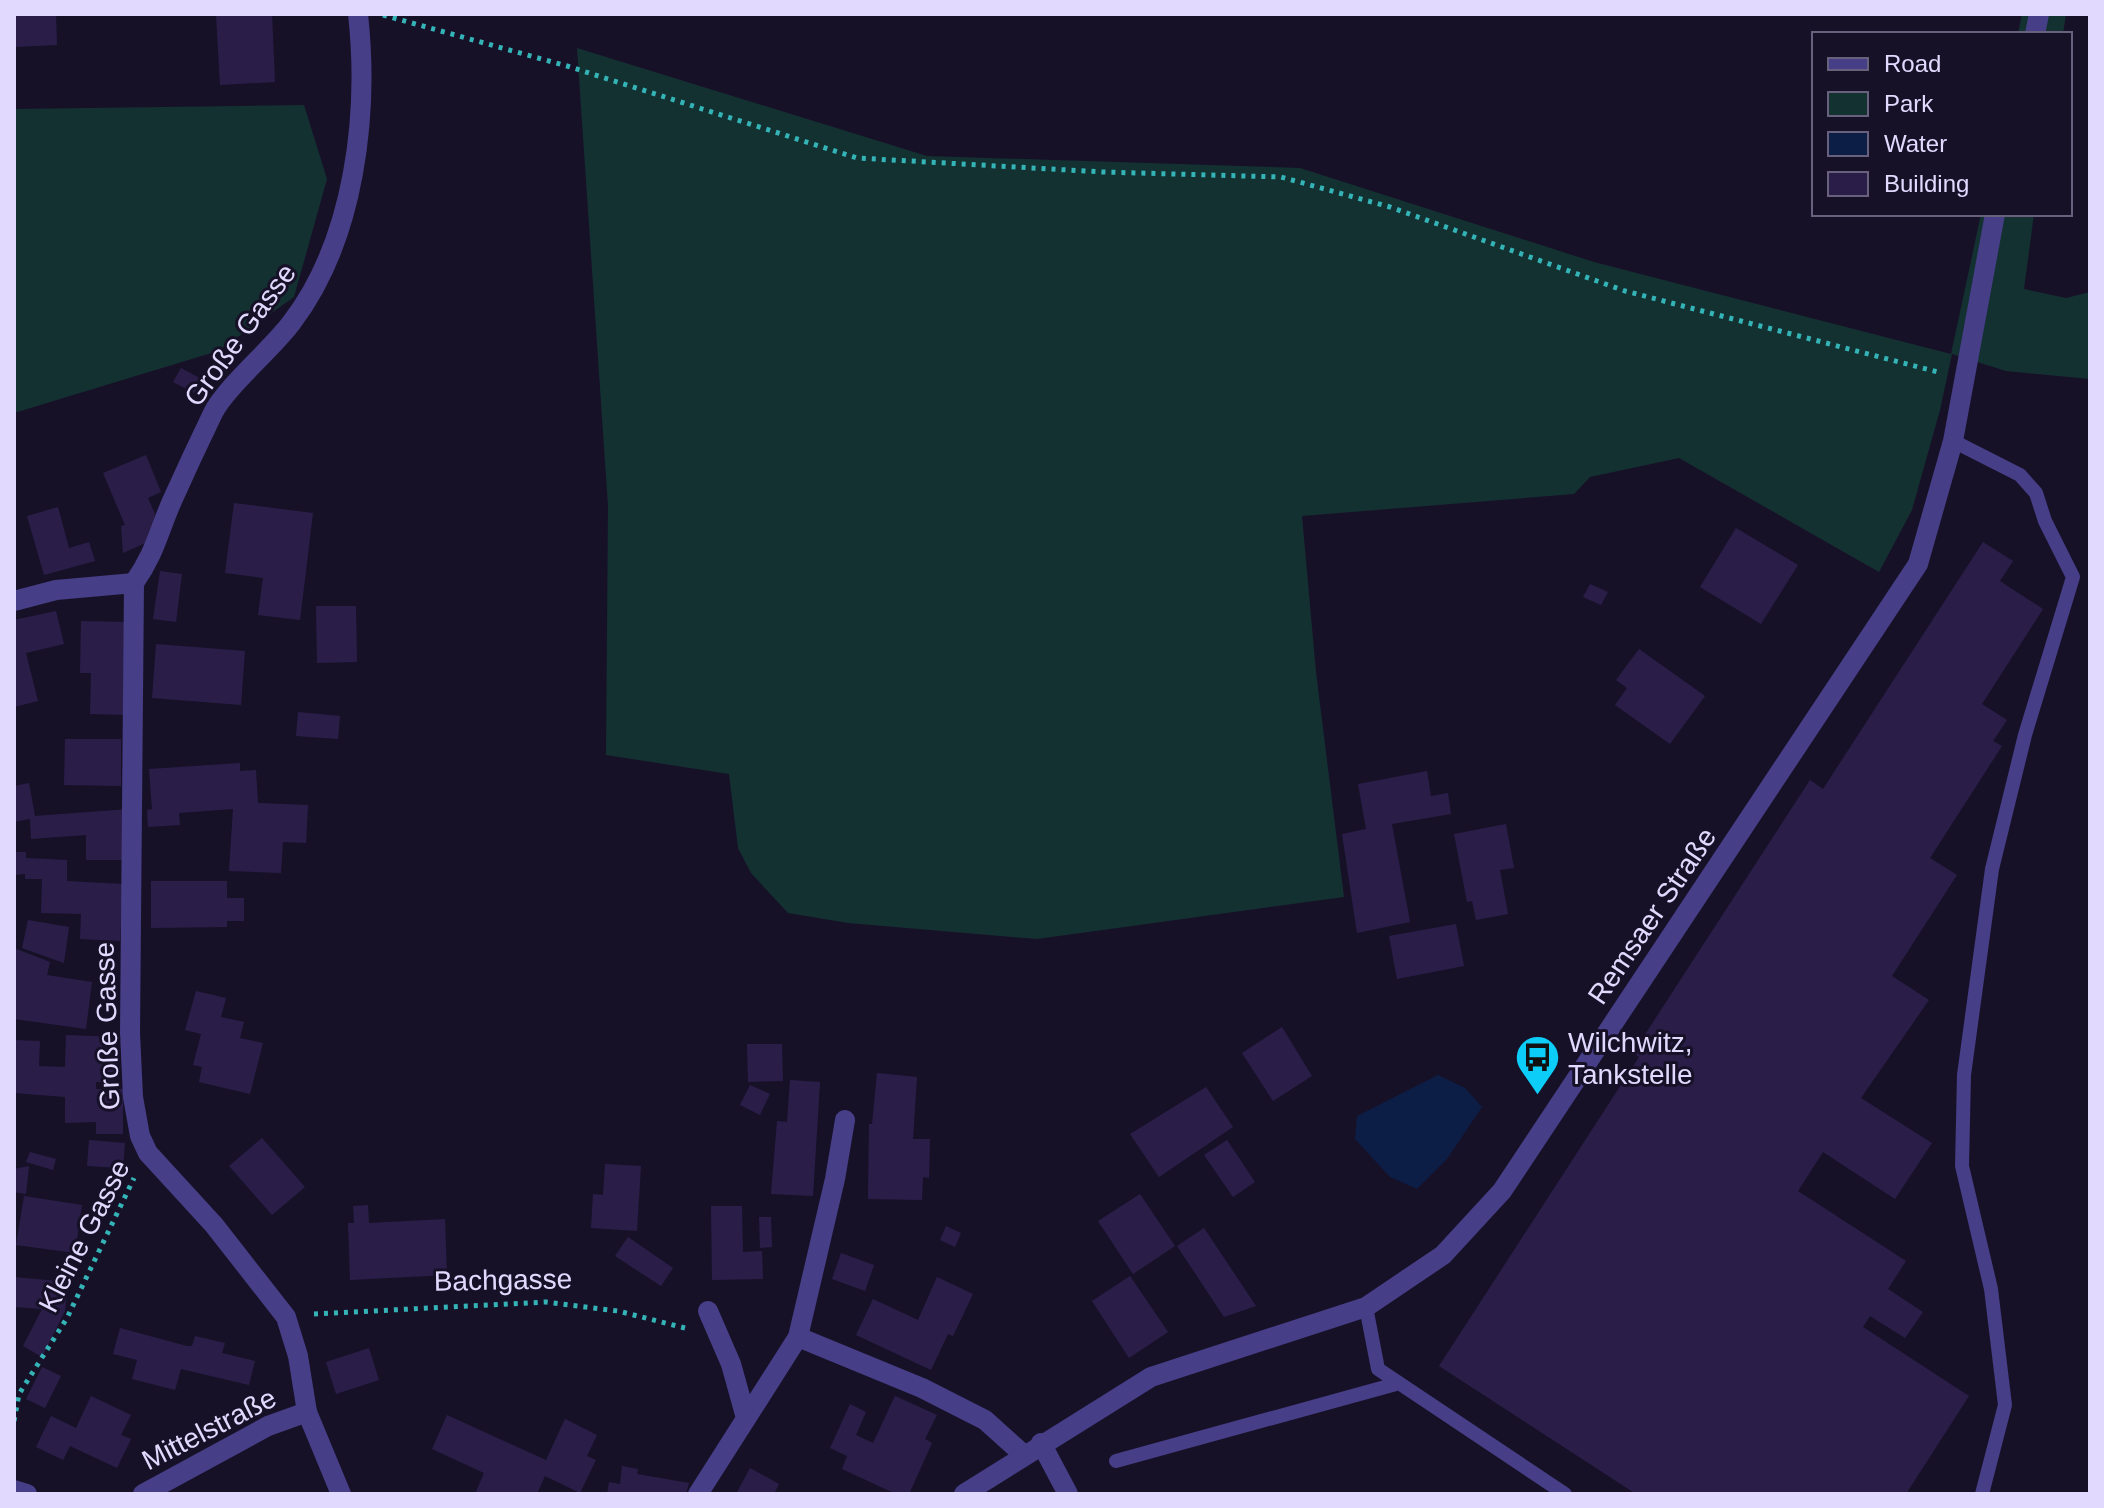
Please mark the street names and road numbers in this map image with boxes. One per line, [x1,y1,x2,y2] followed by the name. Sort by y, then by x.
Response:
[178,258,302,412] street label: Große Gasse
[1582,822,1722,1010] street label: Remsaer Straße
[89,941,125,1111] street label: Große Gasse
[32,1155,136,1317] street label: Kleine Gasse
[433,1263,573,1297] street label: Bachgasse
[137,1382,281,1476] street label: Mittelstraße

